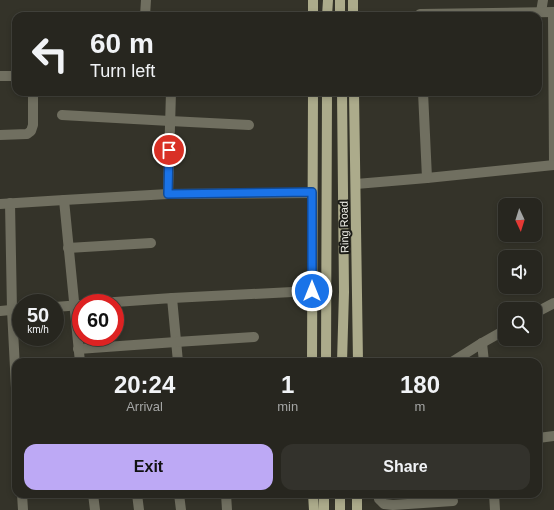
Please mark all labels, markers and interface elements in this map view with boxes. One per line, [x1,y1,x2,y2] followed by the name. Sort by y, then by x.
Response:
[24,28,76,80] icon: left
[90,28,154,59] text: 60 m
[90,61,155,81] text: Turn left
[152,133,186,167] pin
[158,139,180,161] icon: arrive
[498,198,542,242] north arrow
[498,198,542,346] map controls
[338,201,350,253] street label: Ring Road
[498,250,542,294] button: sound
[291,270,333,312] position arrow
[72,294,124,346] speed limit sign: 60
[498,302,542,346] button: search
[27,304,49,326] text: 50
[27,324,49,335] text: km/h
[114,371,175,398] text: 20:24
[281,371,294,398] text: 1
[400,371,440,398] text: 180
[126,399,163,414] text: Arrival
[277,399,298,414] text: min
[415,399,425,414] text: m
[24,444,273,490] button: Exit
[281,444,530,490] button: Share

